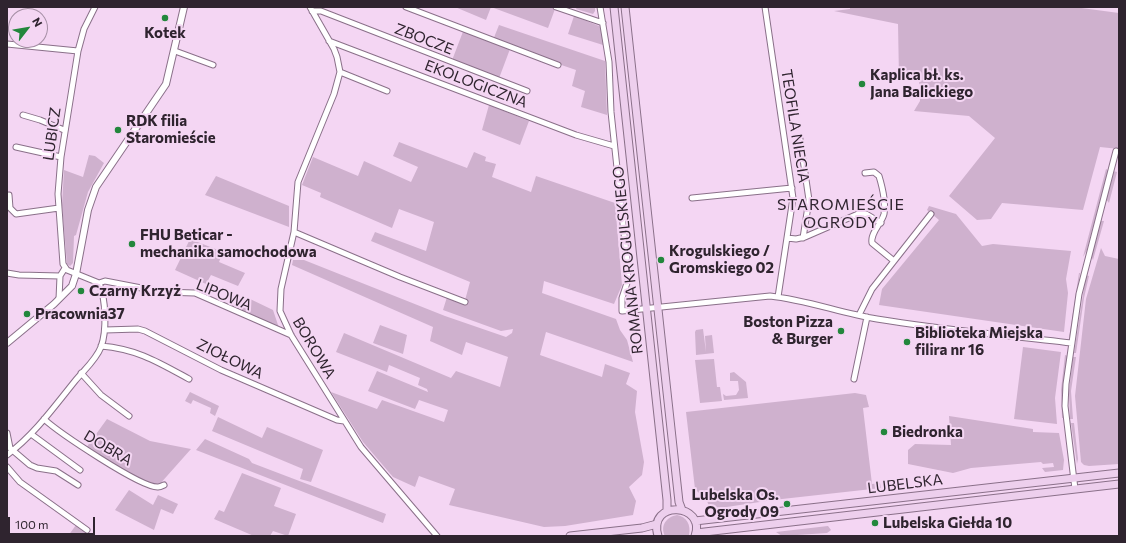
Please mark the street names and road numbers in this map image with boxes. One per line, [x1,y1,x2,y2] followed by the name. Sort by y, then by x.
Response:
[392,20,456,58] street label: ZBOCZE
[422,56,530,112] street label: EKOLOGICZNA
[777,68,813,184] street label: TEOFILA NIECIA
[39,106,65,162] street label: LUBICZ
[609,165,647,355] street label: ROMANA KROGULSKIEGO
[193,276,255,314] street label: LIPOWA
[289,314,339,382] street label: BOROWA
[194,335,266,383] street label: ZIOŁOWA
[80,427,136,469] street label: DOBRA
[866,470,944,498] street label: LUBELSKA

